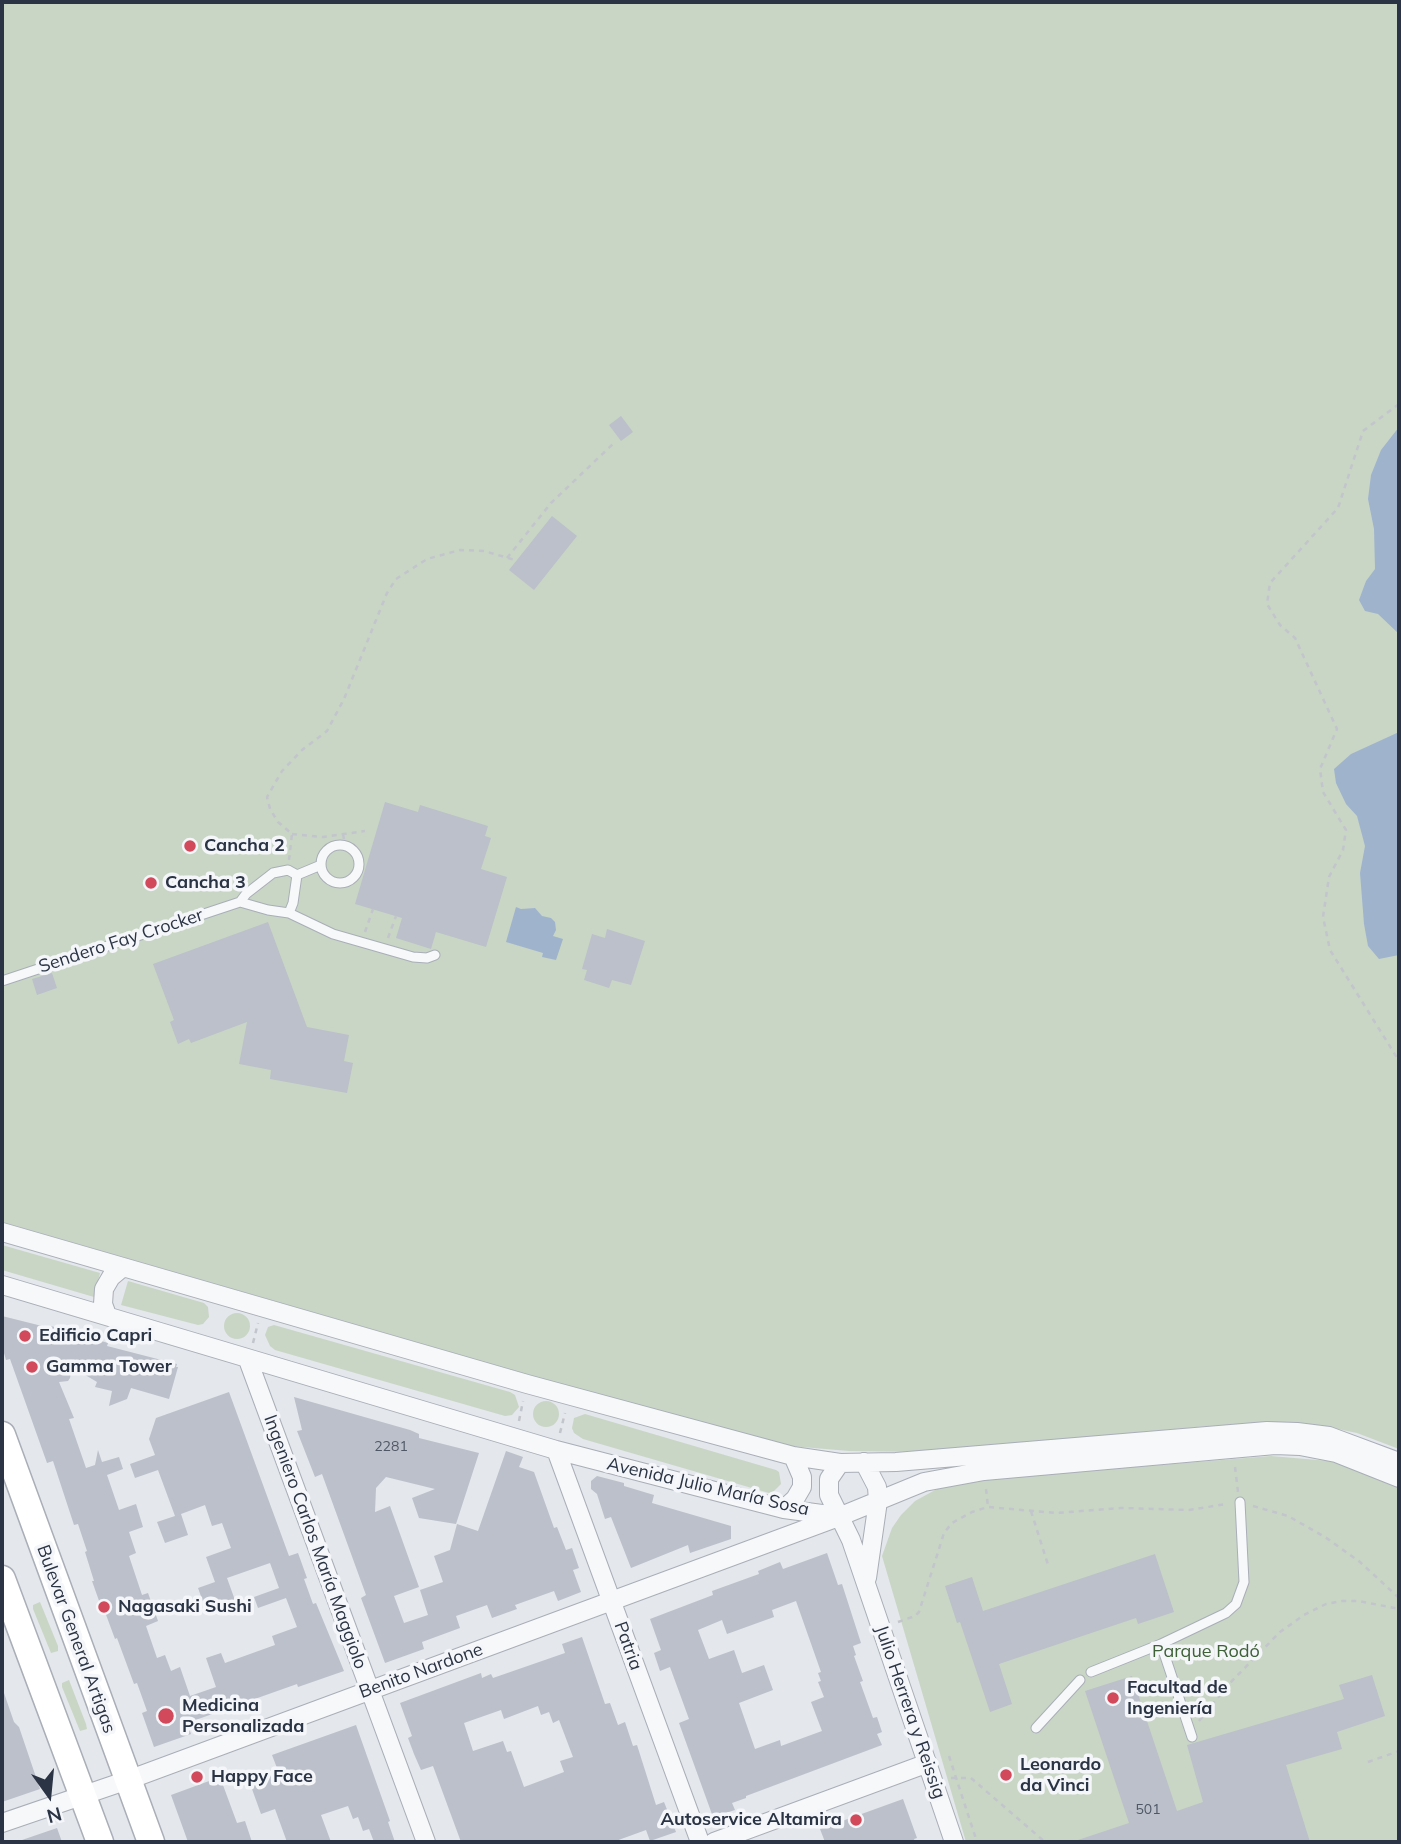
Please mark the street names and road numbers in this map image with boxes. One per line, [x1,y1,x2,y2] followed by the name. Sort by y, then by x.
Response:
[36,904,206,978] street label: Sendero Fay Crocker
[259,1412,371,1672] street label: Ingeniero Carlos María Maggiolo
[605,1453,811,1521] street label: Avenida Julio María Sosa
[32,1542,120,1736] street label: Bulevar General Artigas
[609,1619,647,1673] street label: Patria
[870,1623,950,1801] street label: Julio Herrera y Reissig
[356,1639,486,1703] street label: Benito Nardone

